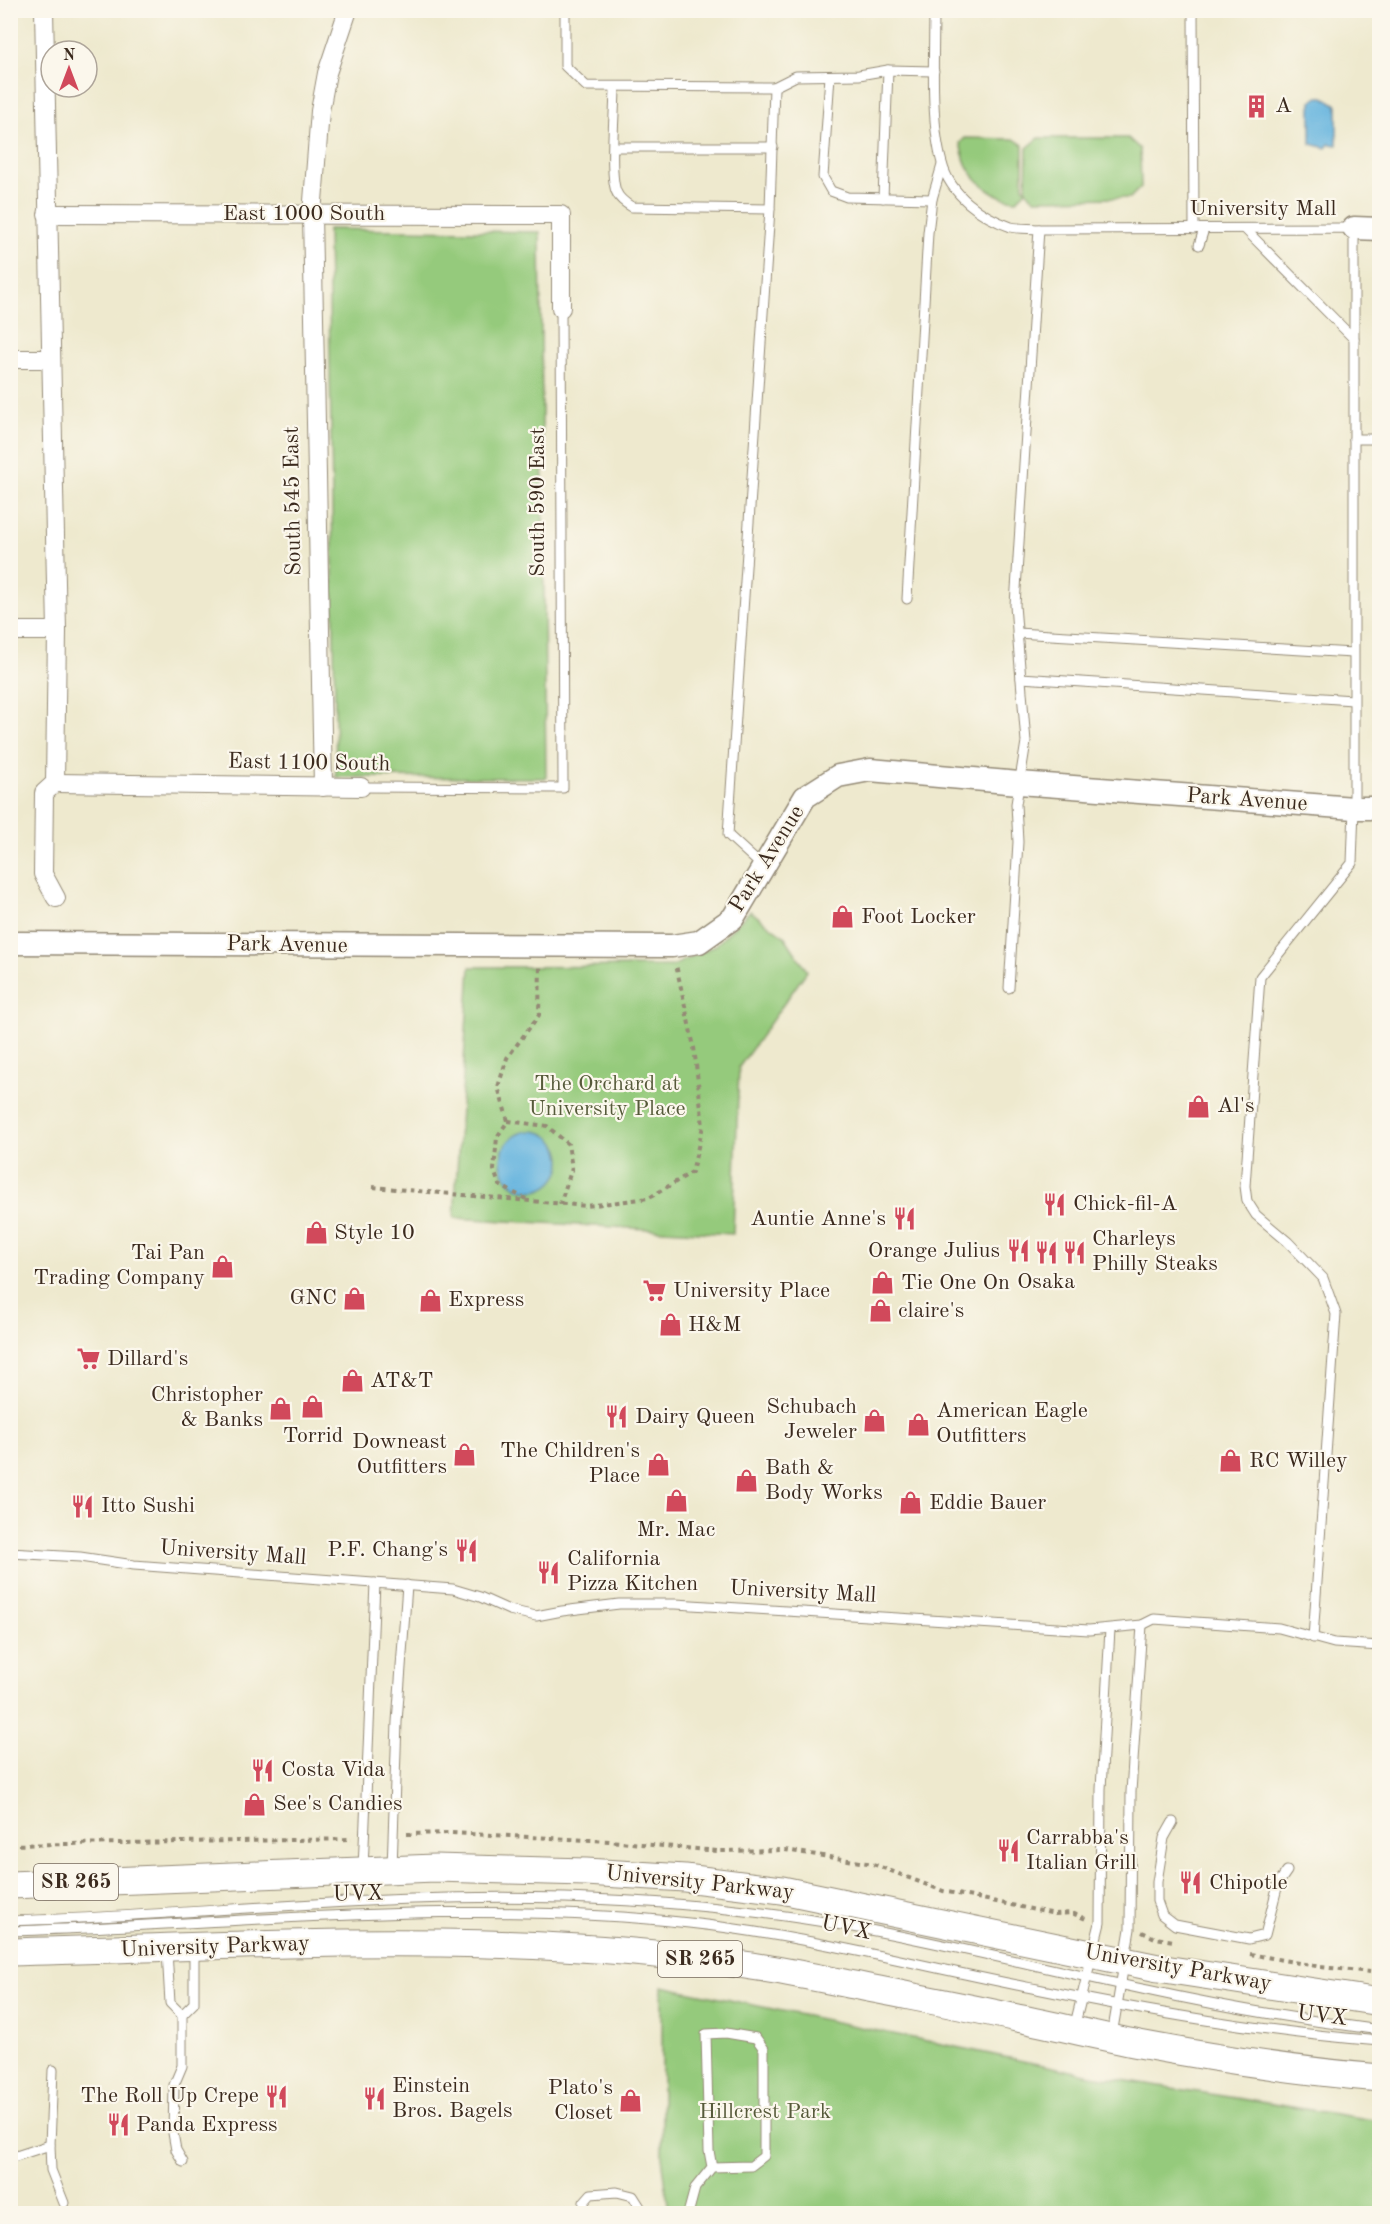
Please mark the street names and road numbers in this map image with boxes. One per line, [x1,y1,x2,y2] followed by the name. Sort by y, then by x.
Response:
[1190,198,1337,220] street label: University Mall
[223,203,385,225] street label: East 1000 South
[281,426,305,576] street label: South 545 East
[527,427,549,577] street label: South 590 East
[228,751,391,775] street label: East 1100 South
[1186,785,1308,815] street label: Park Avenue
[726,802,808,916] street label: Park Avenue
[226,933,348,957] street label: Park Avenue
[159,1537,307,1569] street label: University Mall
[729,1577,877,1607] street label: University Mall
[605,1862,796,1904] street label: University Parkway
[34,1864,118,1900] road number: SR 265
[332,1883,384,1905] street label: UVX
[819,1912,873,1944] street label: UVX
[120,1933,310,1961] street label: University Parkway
[658,1941,742,1977] road number: SR 265
[1083,1941,1274,1995] street label: University Parkway
[1296,2002,1348,2030] street label: UVX

